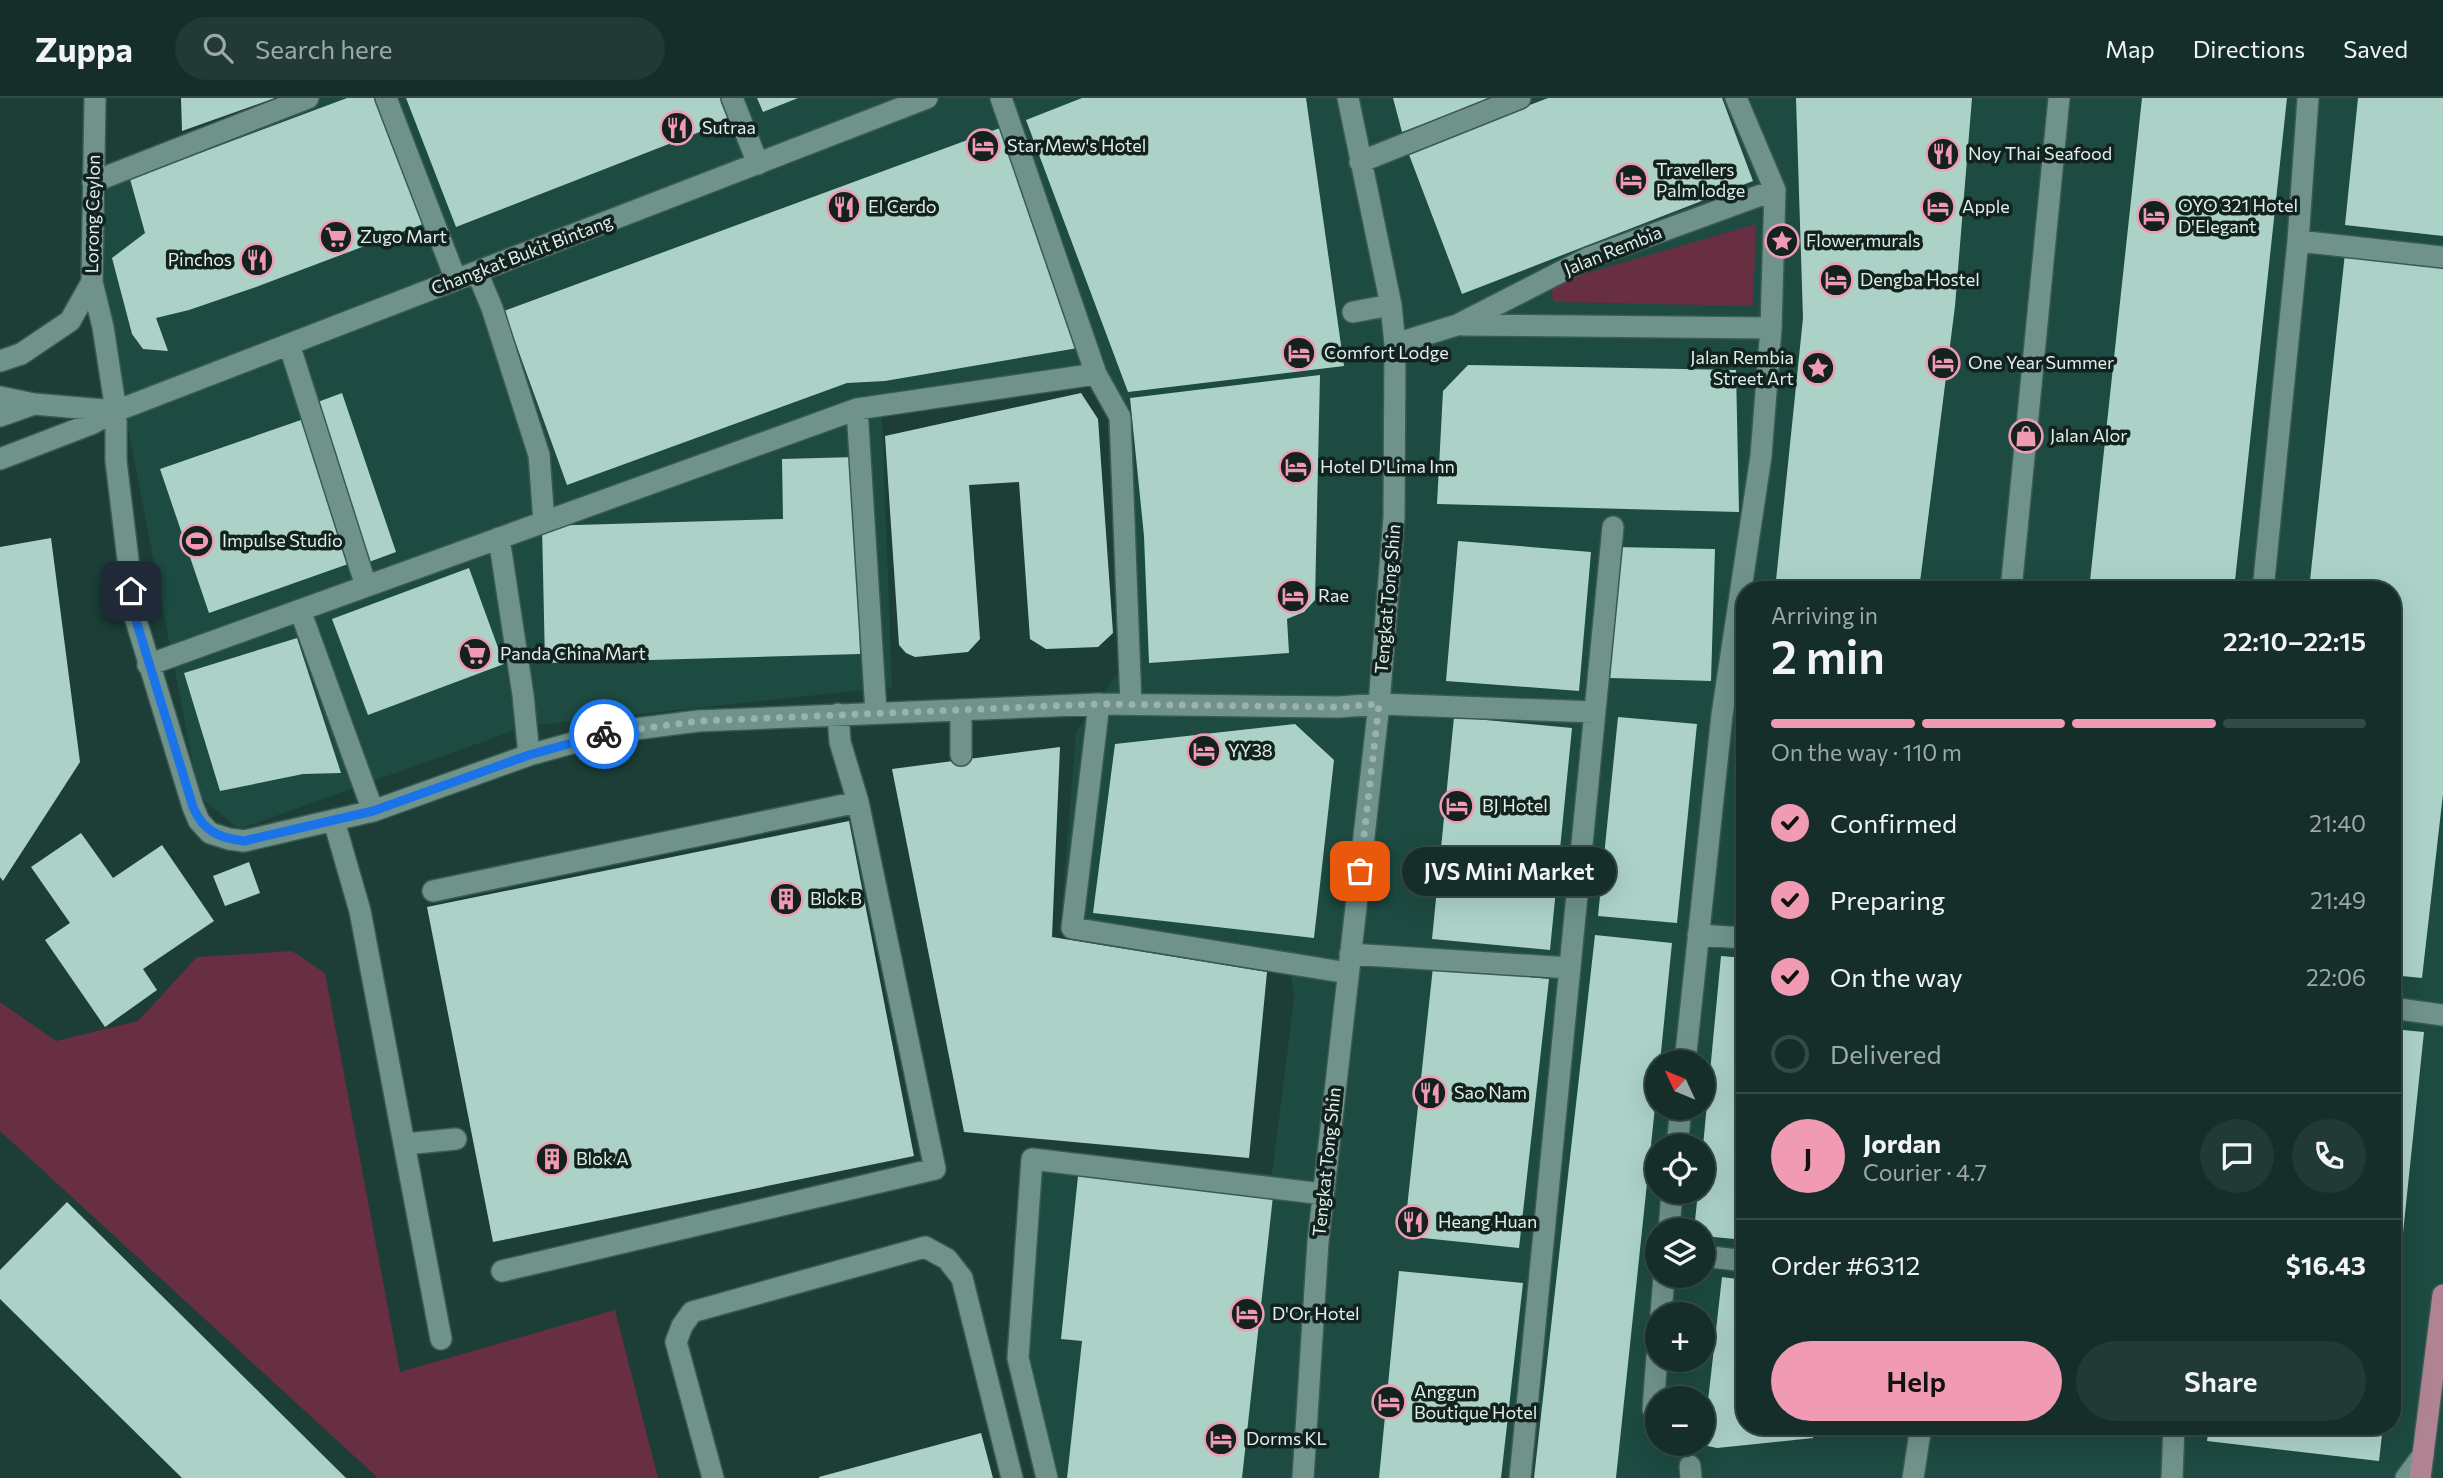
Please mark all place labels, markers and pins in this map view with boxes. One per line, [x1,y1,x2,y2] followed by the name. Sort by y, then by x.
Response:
[658,109,696,147] restaurant icon: Sutraa
[702,116,756,138] place label: Sutraa
[964,127,1002,165] hotel icon: Star Mew's Hotel
[1007,134,1146,156] place label: Star Mew's Hotel
[1924,135,1962,173] restaurant icon: Noy Thai Seafood
[1968,142,2112,164] place label: Noy Thai Seafood
[1656,158,1745,201] place label: Travellers Palm lodge
[1612,161,1650,199] hotel icon: Travellers Palm lodge
[825,188,863,226] restaurant icon: El Cerdo
[1919,188,1957,226] hotel icon: Apple
[2178,194,2298,237] place label: OYO 321 Hotel D'Elegant
[868,195,937,217] place label: El Cerdo
[1962,195,2010,217] place label: Apple
[2135,197,2173,235] hotel icon: OYO 321 Hotel D'Elegant
[317,218,355,256] supermarket icon: Zugo Mart
[1763,222,1801,260] place icon: Flower murals
[360,225,447,247] place label: Zugo Mart
[1806,229,1921,251] place label: Flower murals
[238,241,276,279] restaurant icon: Pinchos
[168,248,232,270] place label: Pinchos
[1817,261,1855,299] hotel icon: Dengba Hostel
[1860,268,1980,290] place label: Dengba Hostel
[1280,334,1318,372] hotel icon: Comfort Lodge
[1324,341,1449,363] place label: Comfort Lodge
[1924,344,1962,382] hotel icon: One Year Summer
[1690,346,1794,389] place label: Jalan Rembia Street Art
[1799,349,1837,387] place icon: Jalan Rembia Street Art
[1968,351,2114,373] place label: One Year Summer
[2007,417,2045,455] shop icon: Jalan Alor
[2050,424,2127,446] place label: Jalan Alor
[1277,448,1315,486] hotel icon: Hotel D'Lima Inn
[1320,455,1455,477] place label: Hotel D'Lima Inn
[178,522,216,560] sports icon: Impulse Studio
[222,529,343,551] place label: Impulse Studio
[101,561,161,621] pin
[1274,577,1312,615] hotel icon: Rae
[1318,584,1349,606] place label: Rae
[456,635,494,673] supermarket icon: Panda China Mart
[500,642,646,664] place label: Panda China Mart
[1185,732,1223,770] hotel icon: YY38
[1228,739,1273,761] place label: YY38
[1438,787,1476,825] hotel icon: BJ Hotel
[1482,794,1548,816] place label: BJ Hotel
[1330,841,1390,901] pin
[1402,846,1616,896] callout: JVS Mini Market
[767,880,805,918] building icon: Blok B
[810,887,862,909] place label: Blok B
[1411,1074,1449,1112] restaurant icon: Sao Nam
[1454,1081,1527,1103] place label: Sao Nam
[533,1140,571,1178] building icon: Blok A
[576,1147,629,1169] place label: Blok A
[1394,1203,1432,1241] restaurant icon: Heang Huan
[1438,1210,1537,1232] place label: Heang Huan
[1228,1295,1266,1333] hotel icon: D'Or Hotel
[1272,1302,1360,1324] place label: D'Or Hotel
[1414,1380,1537,1423] place label: Anggun Boutique Hotel
[1370,1383,1408,1421] hotel icon: Anggun Boutique Hotel
[1202,1420,1240,1458] hotel icon: Dorms KL
[1246,1427,1327,1449] place label: Dorms KL

